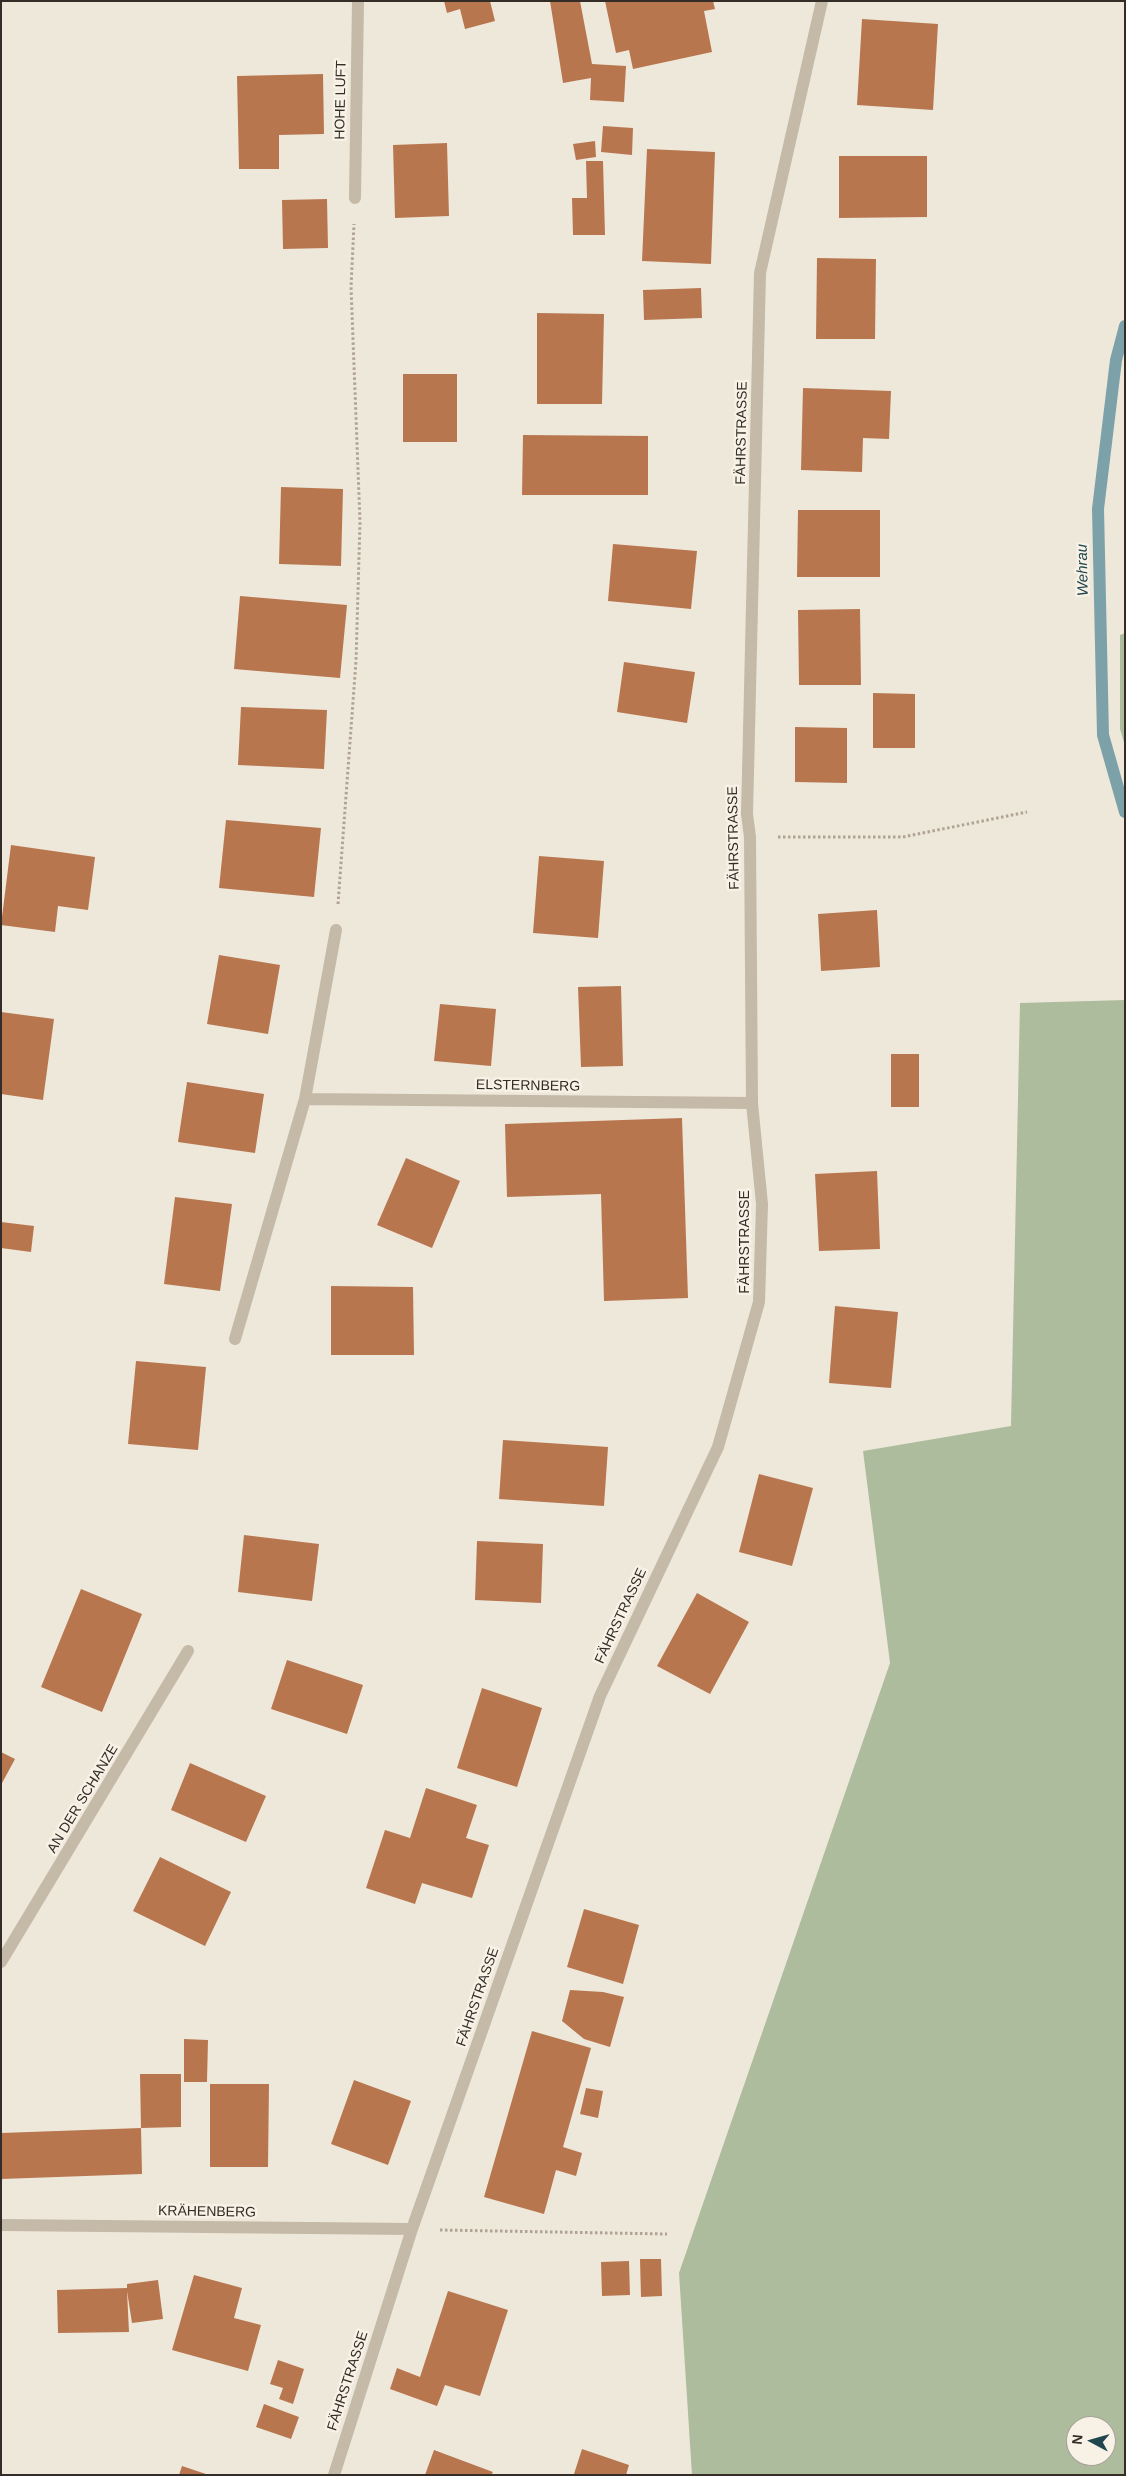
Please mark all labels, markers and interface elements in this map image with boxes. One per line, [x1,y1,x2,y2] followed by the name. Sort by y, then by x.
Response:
[332,60,350,140] street label: HOHE LUFT
[733,381,751,485] street label: FÄHRSTRASSE
[1074,544,1092,596] water label: Wehrau
[725,786,743,890] street label: FÄHRSTRASSE
[476,1077,580,1095] street label: ELSTERNBERG
[737,1190,753,1294] street label: FÄHRSTRASSE
[592,1566,650,1666] street label: FÄHRSTRASSE
[44,1742,122,1856] street label: AN DER SCHANZE
[453,1945,503,2049] street label: FÄHRSTRASSE
[158,2203,256,2221] street label: KRÄHENBERG
[324,2329,372,2433] street label: FÄHRSTRASSE
[1066,2416,1116,2466] north arrow
[1069,2434,1086,2445] text: N

